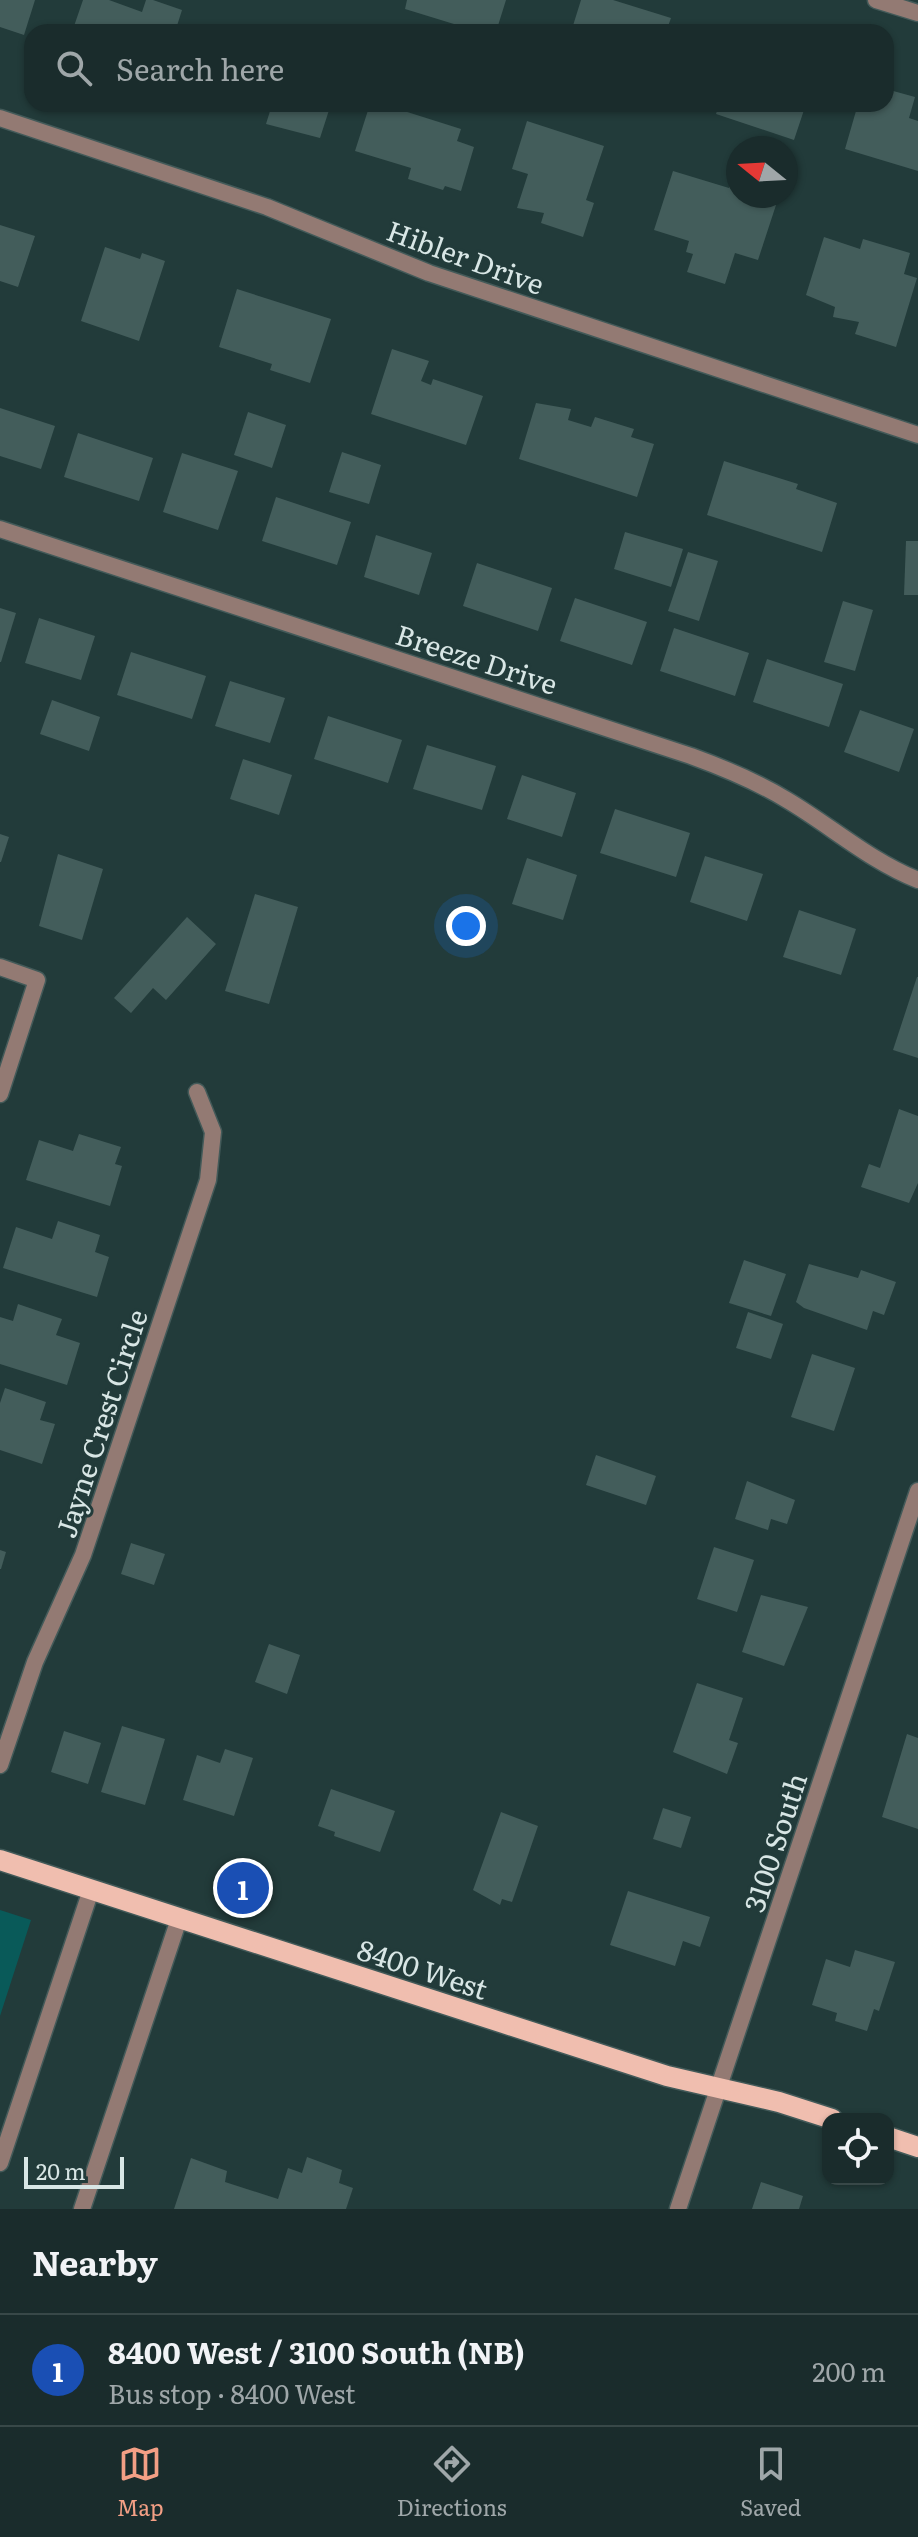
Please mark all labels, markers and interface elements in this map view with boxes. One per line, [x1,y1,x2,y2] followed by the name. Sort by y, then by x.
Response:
[24,24,894,112] search box
[52,46,96,90] icon: search
[116,46,284,90] text: Search here
[726,136,798,208] north arrow
[381,208,551,304] street label: Hibler Drive
[391,612,563,704] street label: Breeze Drive
[446,906,486,946] your location
[43,1303,157,1543] street label: Jayne Crest Circle
[732,1767,816,1917] street label: 3100 South
[217,1858,269,1918] pin: 1
[352,1927,494,2009] street label: 8400 West
[822,2113,894,2185] map controls
[822,2113,894,2185] button: locate
[24,2153,124,2189] scale bar
[36,2154,86,2187] text: 20 m
[32,2236,158,2286] text: Nearby
[108,2329,525,2373] text: 8400 West / 3100 South (NB)
[53,2351,63,2390] text: 1
[812,2351,886,2390] text: 200 m
[108,2373,356,2412] text: Bus stop · 8400 West
[117,2442,164,2523] tab: Map
[397,2442,507,2523] tab: Directions
[740,2442,801,2523] tab: Saved

